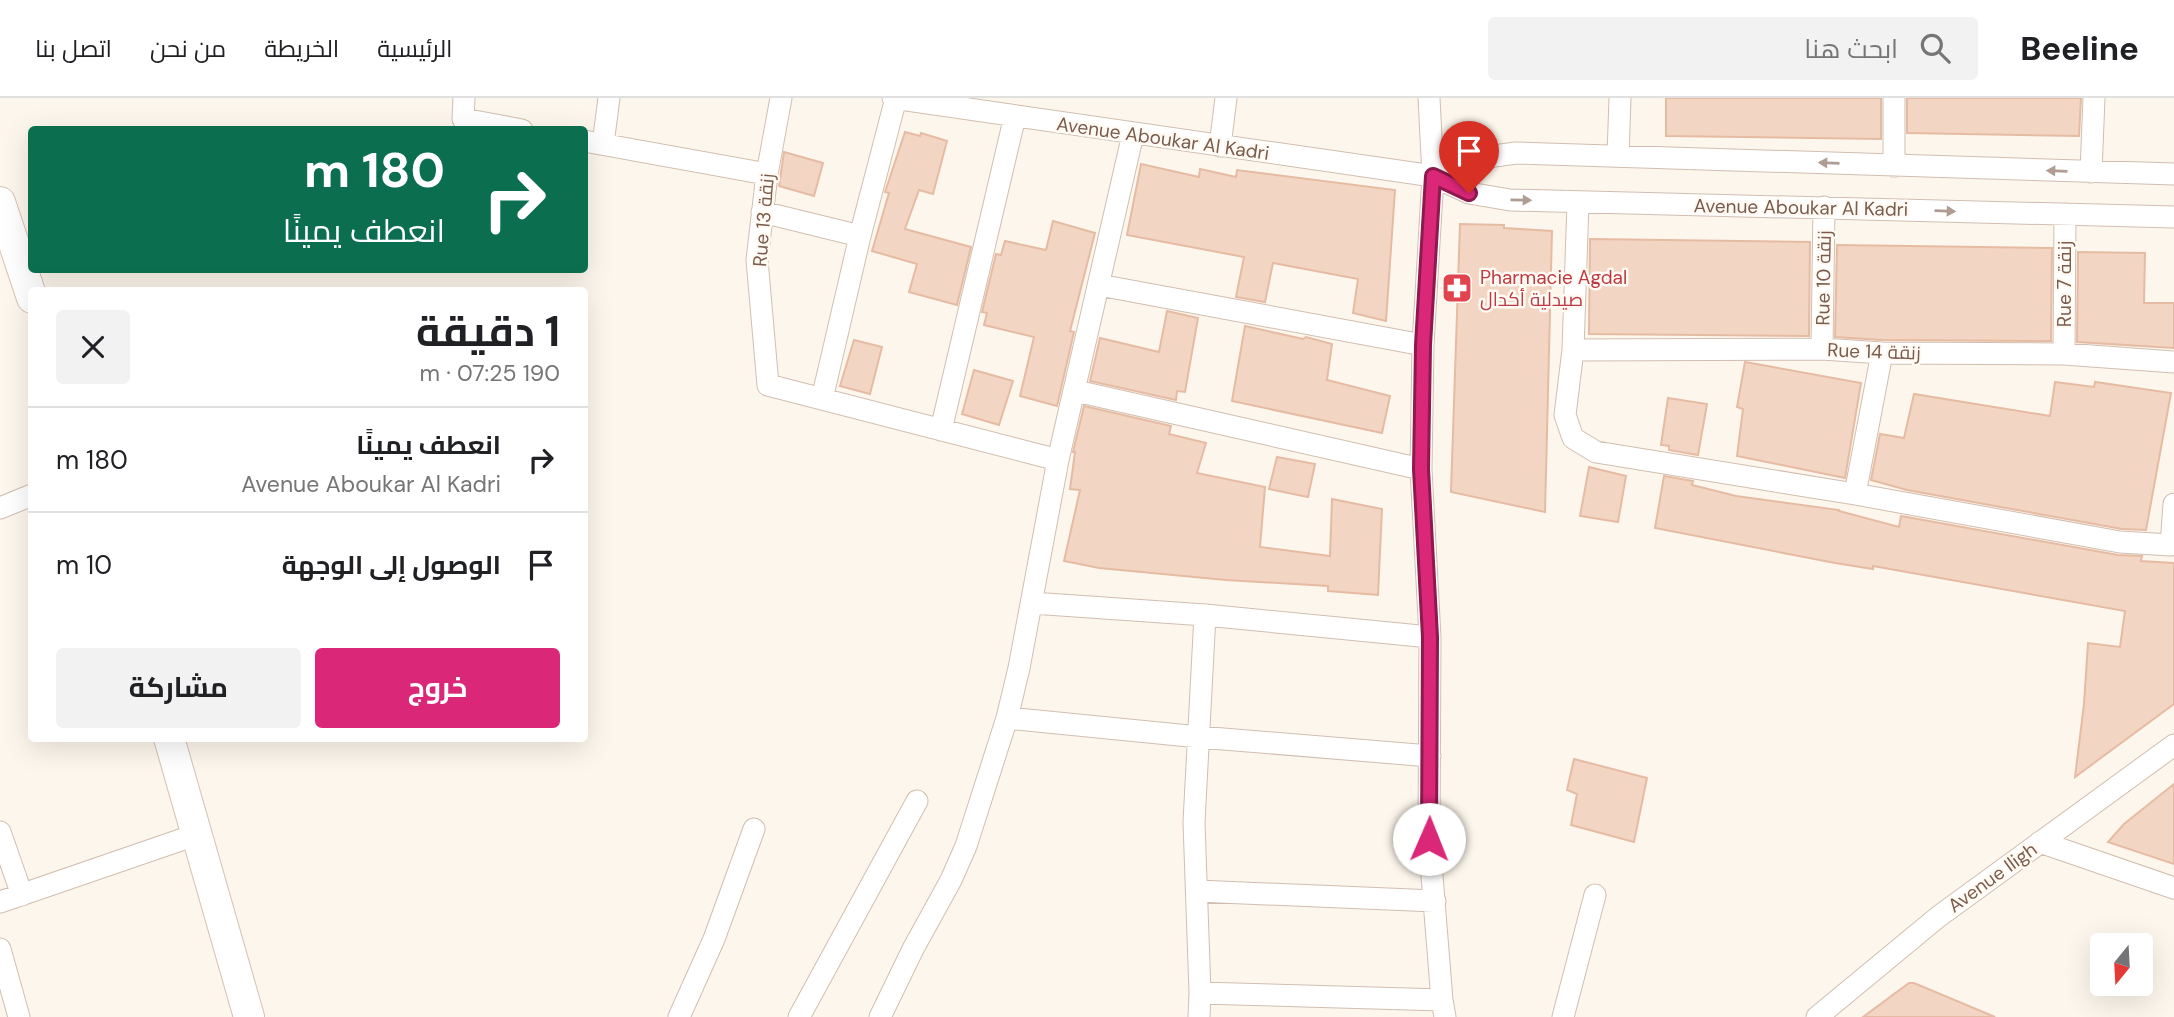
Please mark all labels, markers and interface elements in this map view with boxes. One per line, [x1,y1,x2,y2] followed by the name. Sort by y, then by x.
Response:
[1488,17,1978,80] search box
[2020,27,2139,70] text: Beeline
[1916,29,1954,67] icon: search
[1804,32,1898,66] text: ابحث هنا
[35,33,112,64] text: اتصل بنا
[150,33,226,64] text: من نحن
[264,33,339,64] text: الخريطة
[377,33,452,64] text: الرئيسية
[1055,111,1271,166] street label: Avenue Aboukar Al Kadri
[1439,121,1499,193] pin
[1450,132,1488,170] icon: arrive
[304,138,445,202] text: 180 m
[469,154,560,245] icon: right
[1818,158,1840,169] one-way arrow
[2046,166,2068,177] one-way arrow
[747,172,780,268] street label: Rue 13 زنقة
[1693,193,1909,222] street label: Avenue Aboukar Al Kadri
[1511,195,1533,206] one-way arrow
[1934,205,1956,216] one-way arrow
[283,210,445,252] text: انعطف يمينًا
[1810,230,1837,326] street label: Rue 10 زنقة
[2052,241,2077,327] street label: Rue 7 زنقة
[1480,265,1627,312] place label: Pharmacie Agdal صيدلية أكدال
[1440,271,1474,305] pharmacy icon: Pharmacie Agdal صيدلية أكدال
[416,304,560,359] text: 1 دقيقة
[56,310,130,384] button: close
[1827,337,1921,366] street label: Rue 14 زنقة
[420,358,560,388] text: 190 m · 07:25
[356,428,501,462] text: انعطف يمينًا
[522,441,560,479] icon: right
[56,443,128,477] text: 180 m
[241,469,501,499] text: Avenue Aboukar Al Kadri
[522,546,560,584] icon: arrive
[56,548,112,582] text: 10 m
[282,548,501,582] text: الوصول إلى الوجهة
[56,648,301,728] button: مشاركة
[315,648,560,728] button: خروج
[1392,802,1466,876] position arrow
[1943,837,2042,918] street label: Avenue Iligh
[2090,933,2152,996] north arrow
[2090,933,2153,996] map controls

